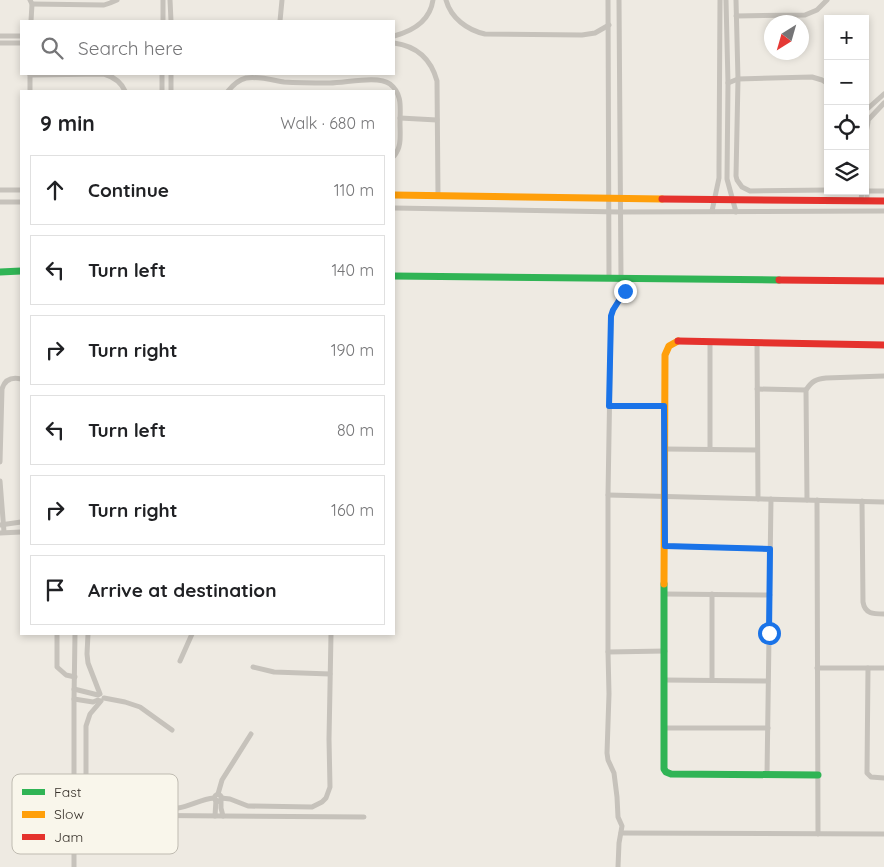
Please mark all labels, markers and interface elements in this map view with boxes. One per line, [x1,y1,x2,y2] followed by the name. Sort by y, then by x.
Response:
[764,15,809,60] north arrow
[824,15,869,195] map controls
[824,15,869,60] button: +
[20,20,395,75] search box
[38,34,66,62] icon: search
[78,36,183,60] text: Search here
[824,60,869,105] button: −
[824,105,869,150] button: locate
[40,110,95,136] text: 9 min
[280,113,375,133] text: Walk · 680 m
[824,150,869,195] button: layers
[41,176,69,204] icon: ahead
[88,178,169,202] text: Continue
[334,180,374,200] text: 110 m
[41,256,69,284] icon: left
[88,258,166,282] text: Turn left
[331,260,374,280] text: 140 m
[614,280,637,303] route end
[41,336,69,364] icon: right
[88,338,177,362] text: Turn right
[331,340,374,360] text: 190 m
[41,416,69,444] icon: left
[88,418,166,442] text: Turn left
[337,420,374,440] text: 80 m
[41,496,69,524] icon: right
[88,498,177,522] text: Turn right
[331,500,374,520] text: 160 m
[41,576,69,604] icon: arrive
[88,578,277,602] text: Arrive at destination
[758,622,781,645] route start
[12,774,178,854] legend
[54,783,82,801] text: Fast
[54,805,84,823] text: Slow
[54,828,83,846] text: Jam

